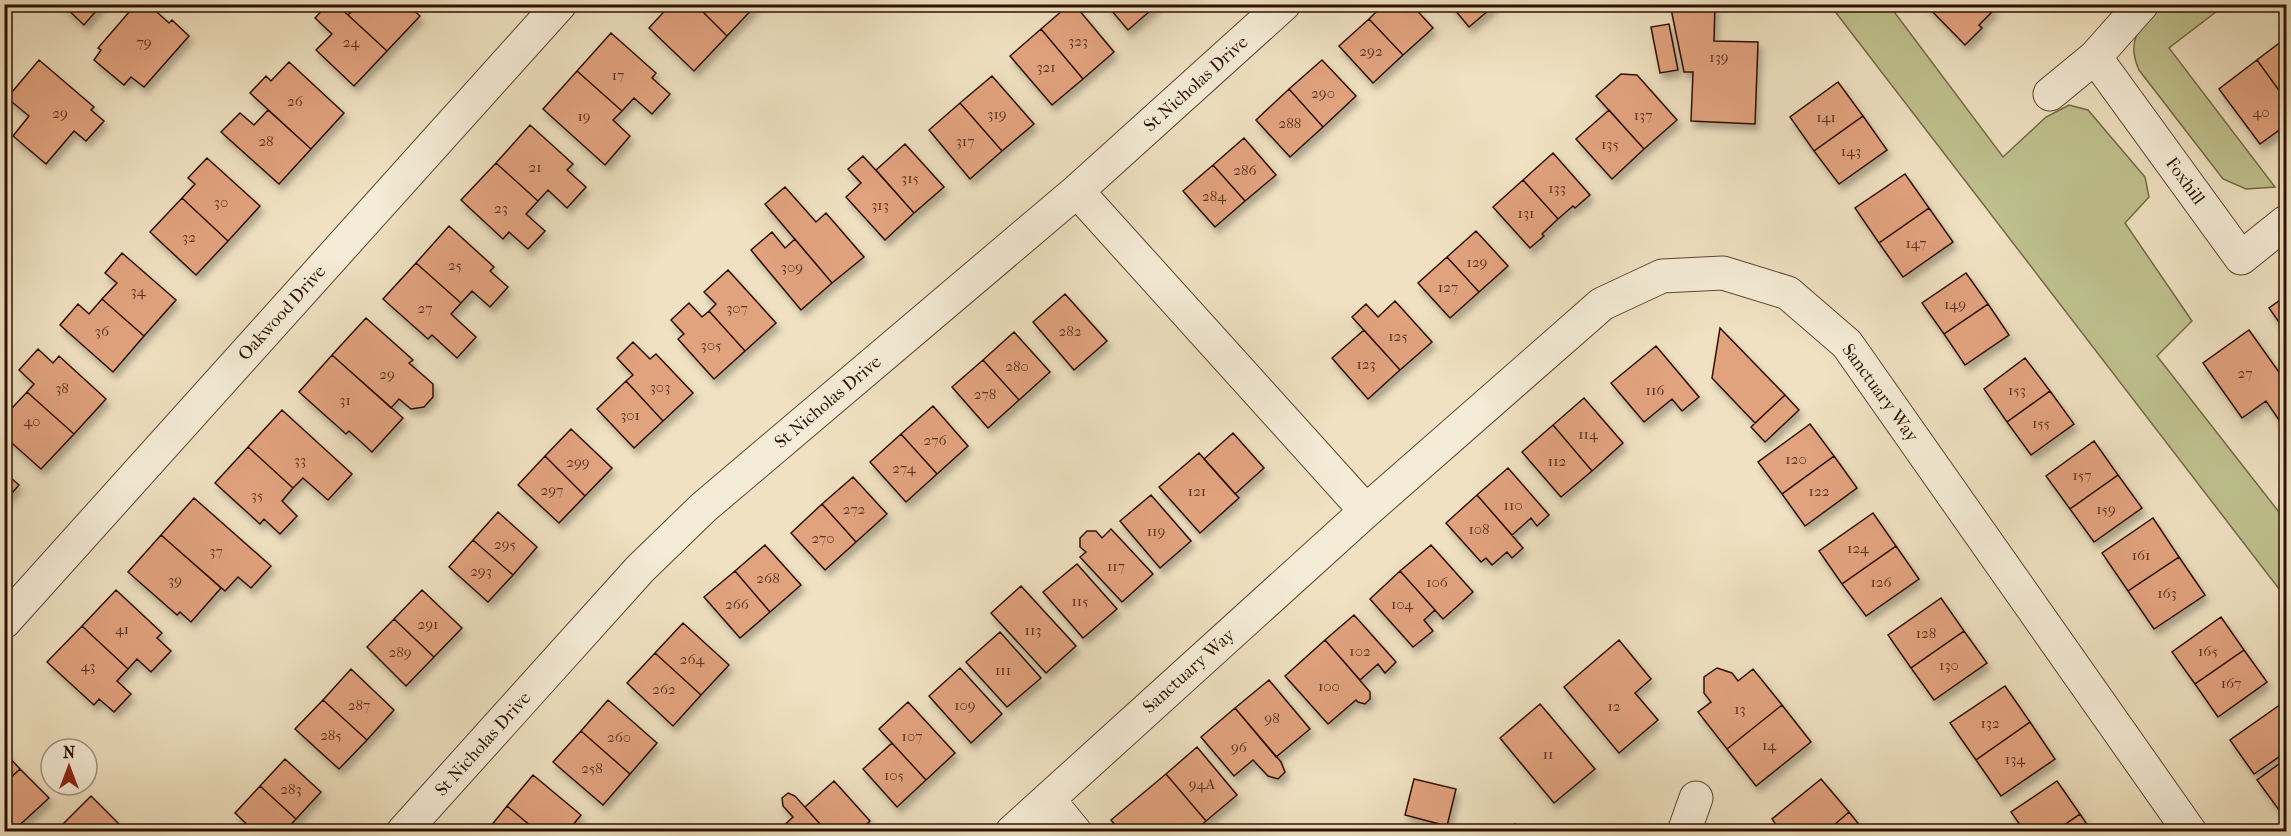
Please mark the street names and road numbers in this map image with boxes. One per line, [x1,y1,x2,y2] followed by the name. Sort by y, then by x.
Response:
[1140,32,1252,136] street label: St Nicholas Drive
[2161,153,2209,209] street label: Foxhill
[234,261,330,365] street label: Oakwood Drive
[1837,340,1923,447] street label: Sanctuary Way
[770,351,886,453] street label: St Nicholas Drive
[1139,623,1240,718] street label: Sanctuary Way
[431,688,535,800] street label: St Nicholas Drive

